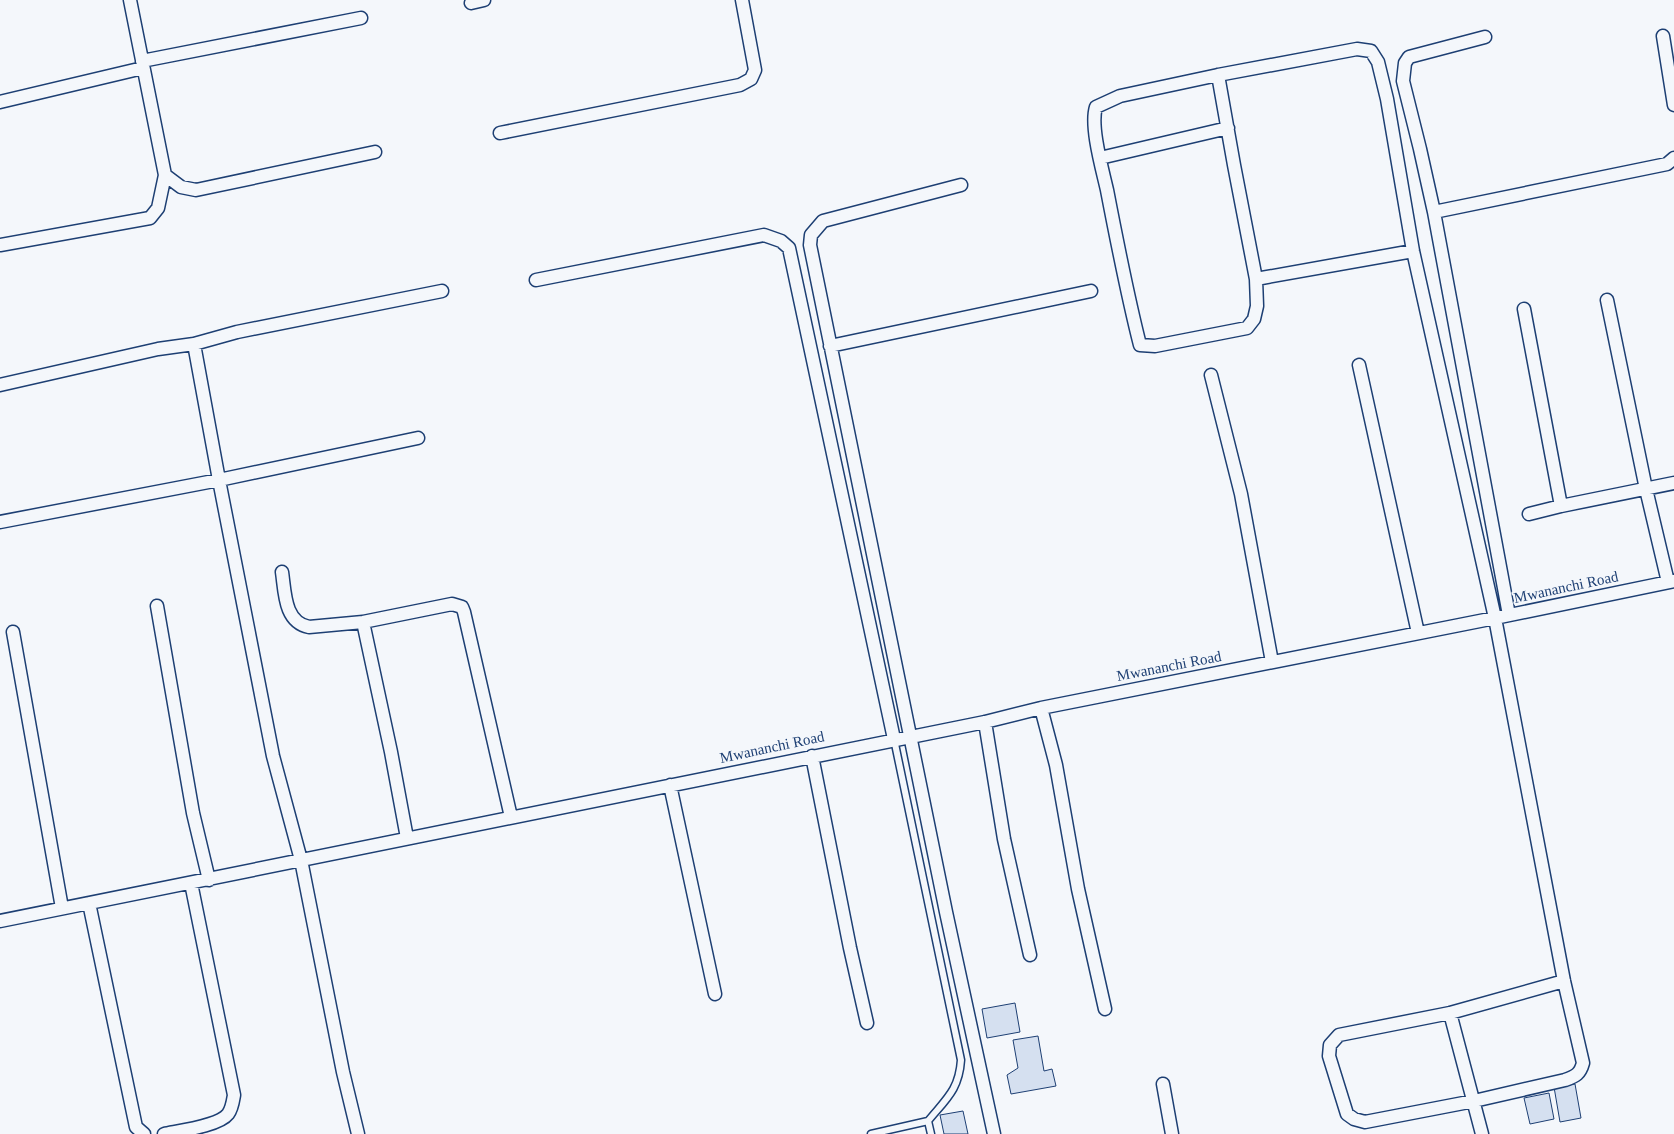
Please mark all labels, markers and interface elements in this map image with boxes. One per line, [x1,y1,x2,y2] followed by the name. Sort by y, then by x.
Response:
[1512,568,1620,606] street label: Mwananchi Road
[1115,648,1223,684] street label: Mwananchi Road
[718,728,826,766] street label: Mwananchi Road

